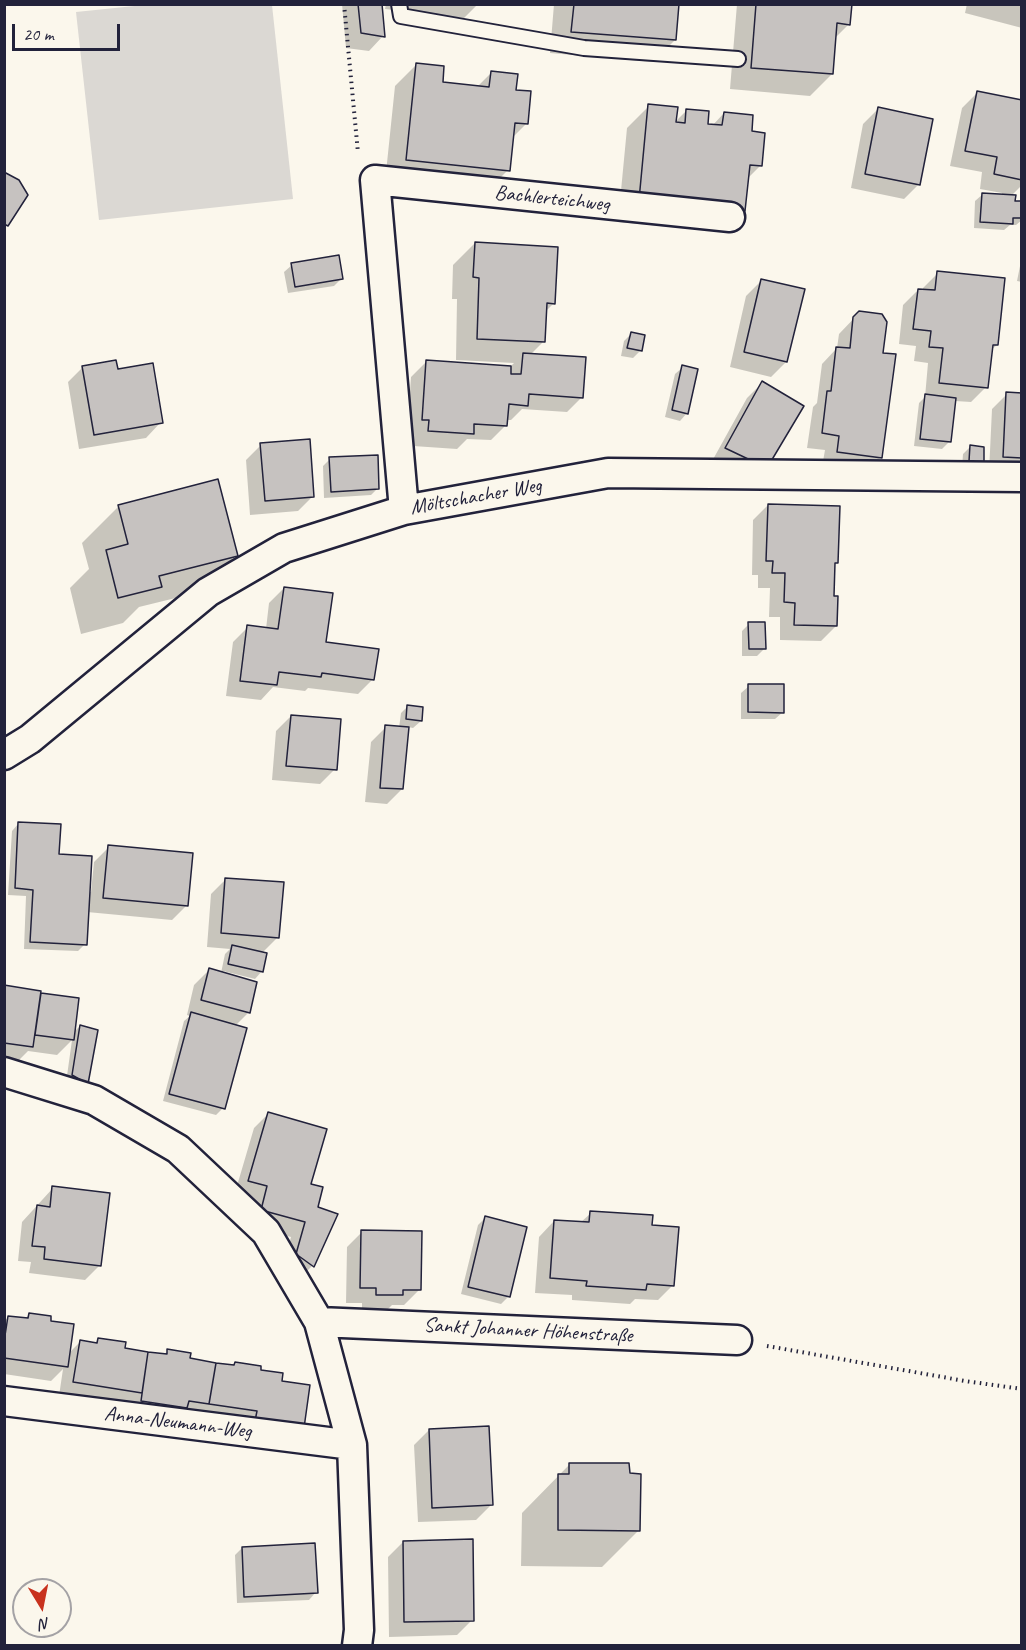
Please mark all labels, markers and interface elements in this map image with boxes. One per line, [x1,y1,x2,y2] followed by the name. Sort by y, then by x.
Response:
[15,12,123,50] scale bar
[23,23,54,45] text: 20 m
[493,180,611,218] street label: Bachlerteichweg
[408,473,544,521] street label: Möltschacher Weg
[423,1313,633,1349] street label: Sankt Johanner Höhenstraße
[103,1401,253,1445] street label: Anna-Neumann-Weg
[12,1578,72,1638] north arrow
[38,1613,51,1634] text: N

